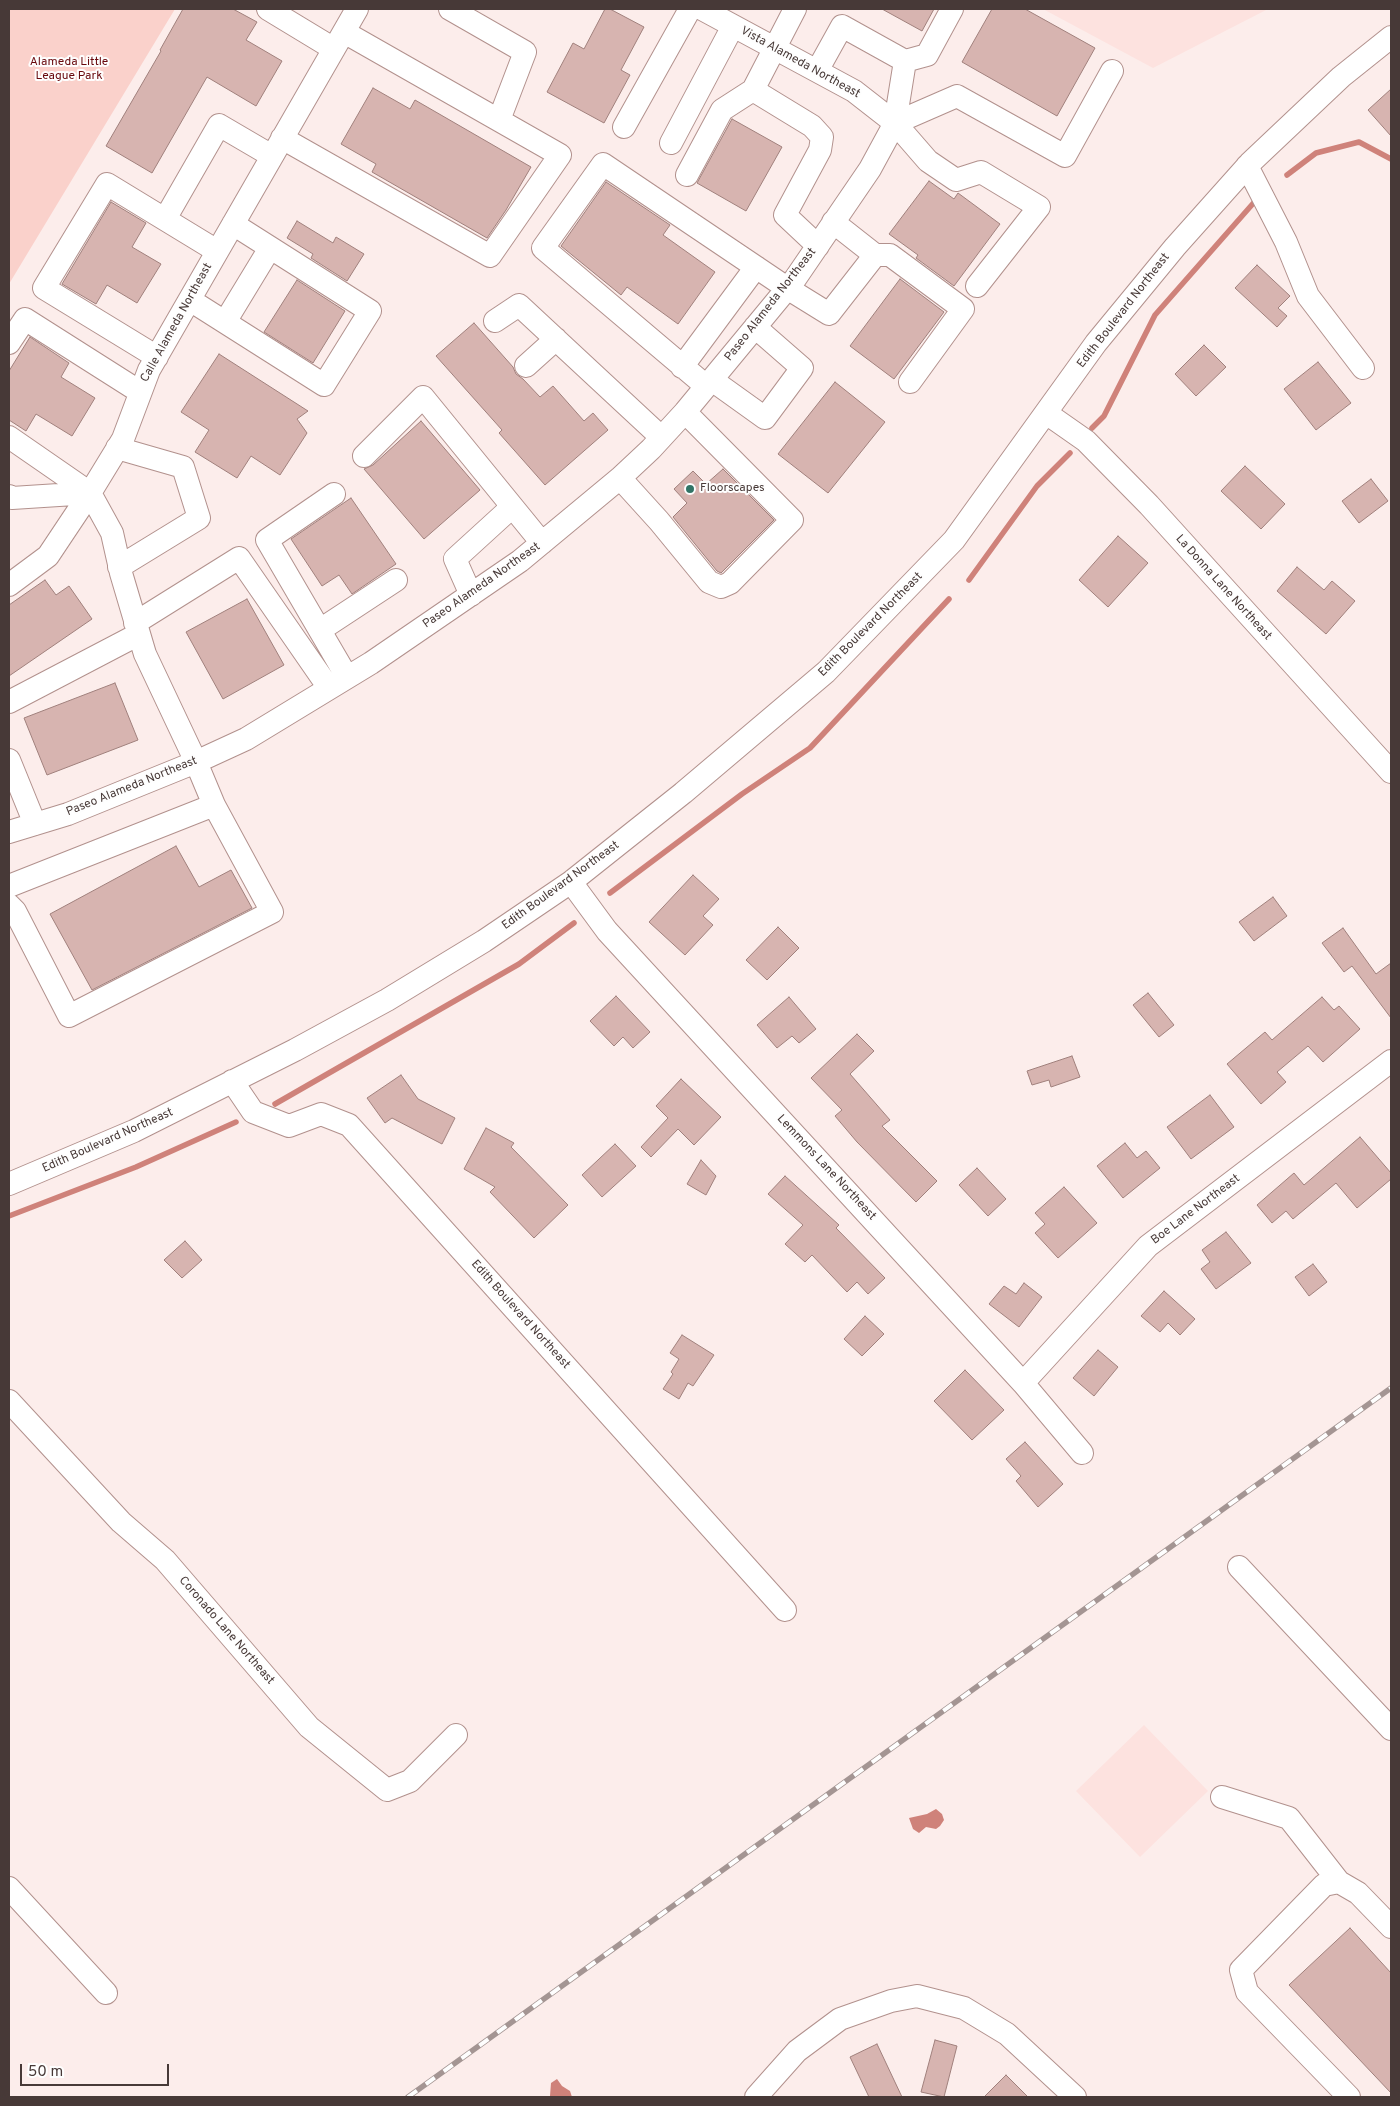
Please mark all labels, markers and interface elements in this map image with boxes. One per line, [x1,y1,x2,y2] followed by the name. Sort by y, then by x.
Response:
[738,24,862,102] street label: Vista Alameda Northeast
[30,56,108,84] park label: Alameda Little League Park
[722,245,820,365] street label: Paseo Alameda Northeast
[1075,251,1173,371] street label: Edith Boulevard Northeast
[138,261,216,385] street label: Calle Alameda Northeast
[700,482,765,496] place label: Floorscapes
[684,483,696,495] marker: Floorscapes
[1172,532,1274,644] street label: La Donna Lane Northeast
[421,540,543,632] street label: Paseo Alameda Northeast
[816,570,926,680] street label: Edith Boulevard Northeast
[64,754,200,820] street label: Paseo Alameda Northeast
[500,839,622,933] street label: Edith Boulevard Northeast
[40,1106,176,1176] street label: Edith Boulevard Northeast
[773,1112,879,1224] street label: Lemmons Lane Northeast
[1149,1172,1243,1248] street label: Boe Lane Northeast
[467,1258,573,1372] street label: Edith Boulevard Northeast
[175,1574,277,1688] street label: Coronado Lane Northeast
[22,2054,171,2086] scale bar
[28,2063,63,2082] text: 50 m

